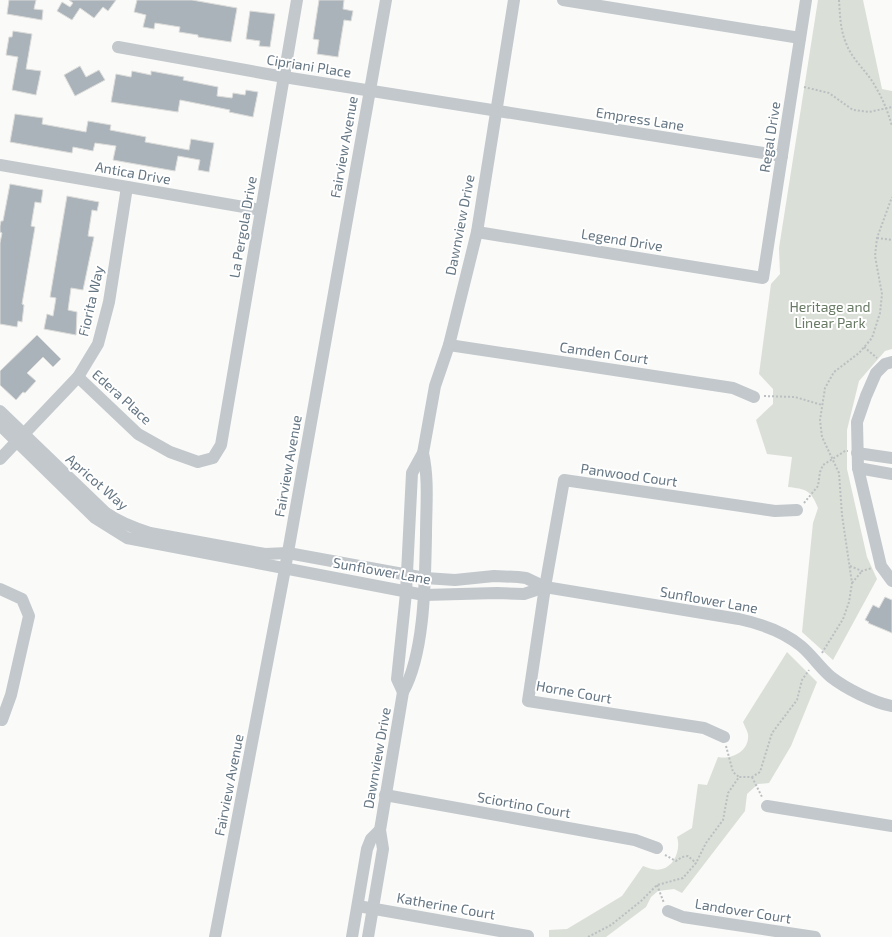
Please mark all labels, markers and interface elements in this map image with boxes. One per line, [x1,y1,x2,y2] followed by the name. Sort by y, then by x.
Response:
[266,50,353,81] street label: Cipriani Place
[326,95,361,199] street label: Fairview Avenue
[756,100,784,174] street label: Regal Drive
[595,103,685,134] street label: Empress Lane
[94,157,172,188] street label: Antica Drive
[441,173,478,277] street label: Dawnview Drive
[225,175,260,279] street label: La Pergola Drive
[580,225,664,254] street label: Legend Drive
[74,263,107,338] street label: Fiorita Way
[789,298,871,331] park label: Heritage and Linear Park
[559,338,650,367] street label: Camden Court
[89,365,156,428] street label: Edera Place
[270,414,305,518] street label: Fairview Avenue
[63,450,132,514] street label: Apricot Way
[580,459,678,490] street label: Panwood Court
[332,554,432,587] street label: Sunflower Lane
[659,583,759,616] street label: Sunflower Lane
[535,676,613,707] street label: Horne Court
[359,706,394,810] street label: Dawnview Drive
[210,733,247,837] street label: Fairview Avenue
[476,788,572,821] street label: Sciortino Court
[396,888,497,923] street label: Katherine Court
[694,895,792,926] street label: Landover Court

